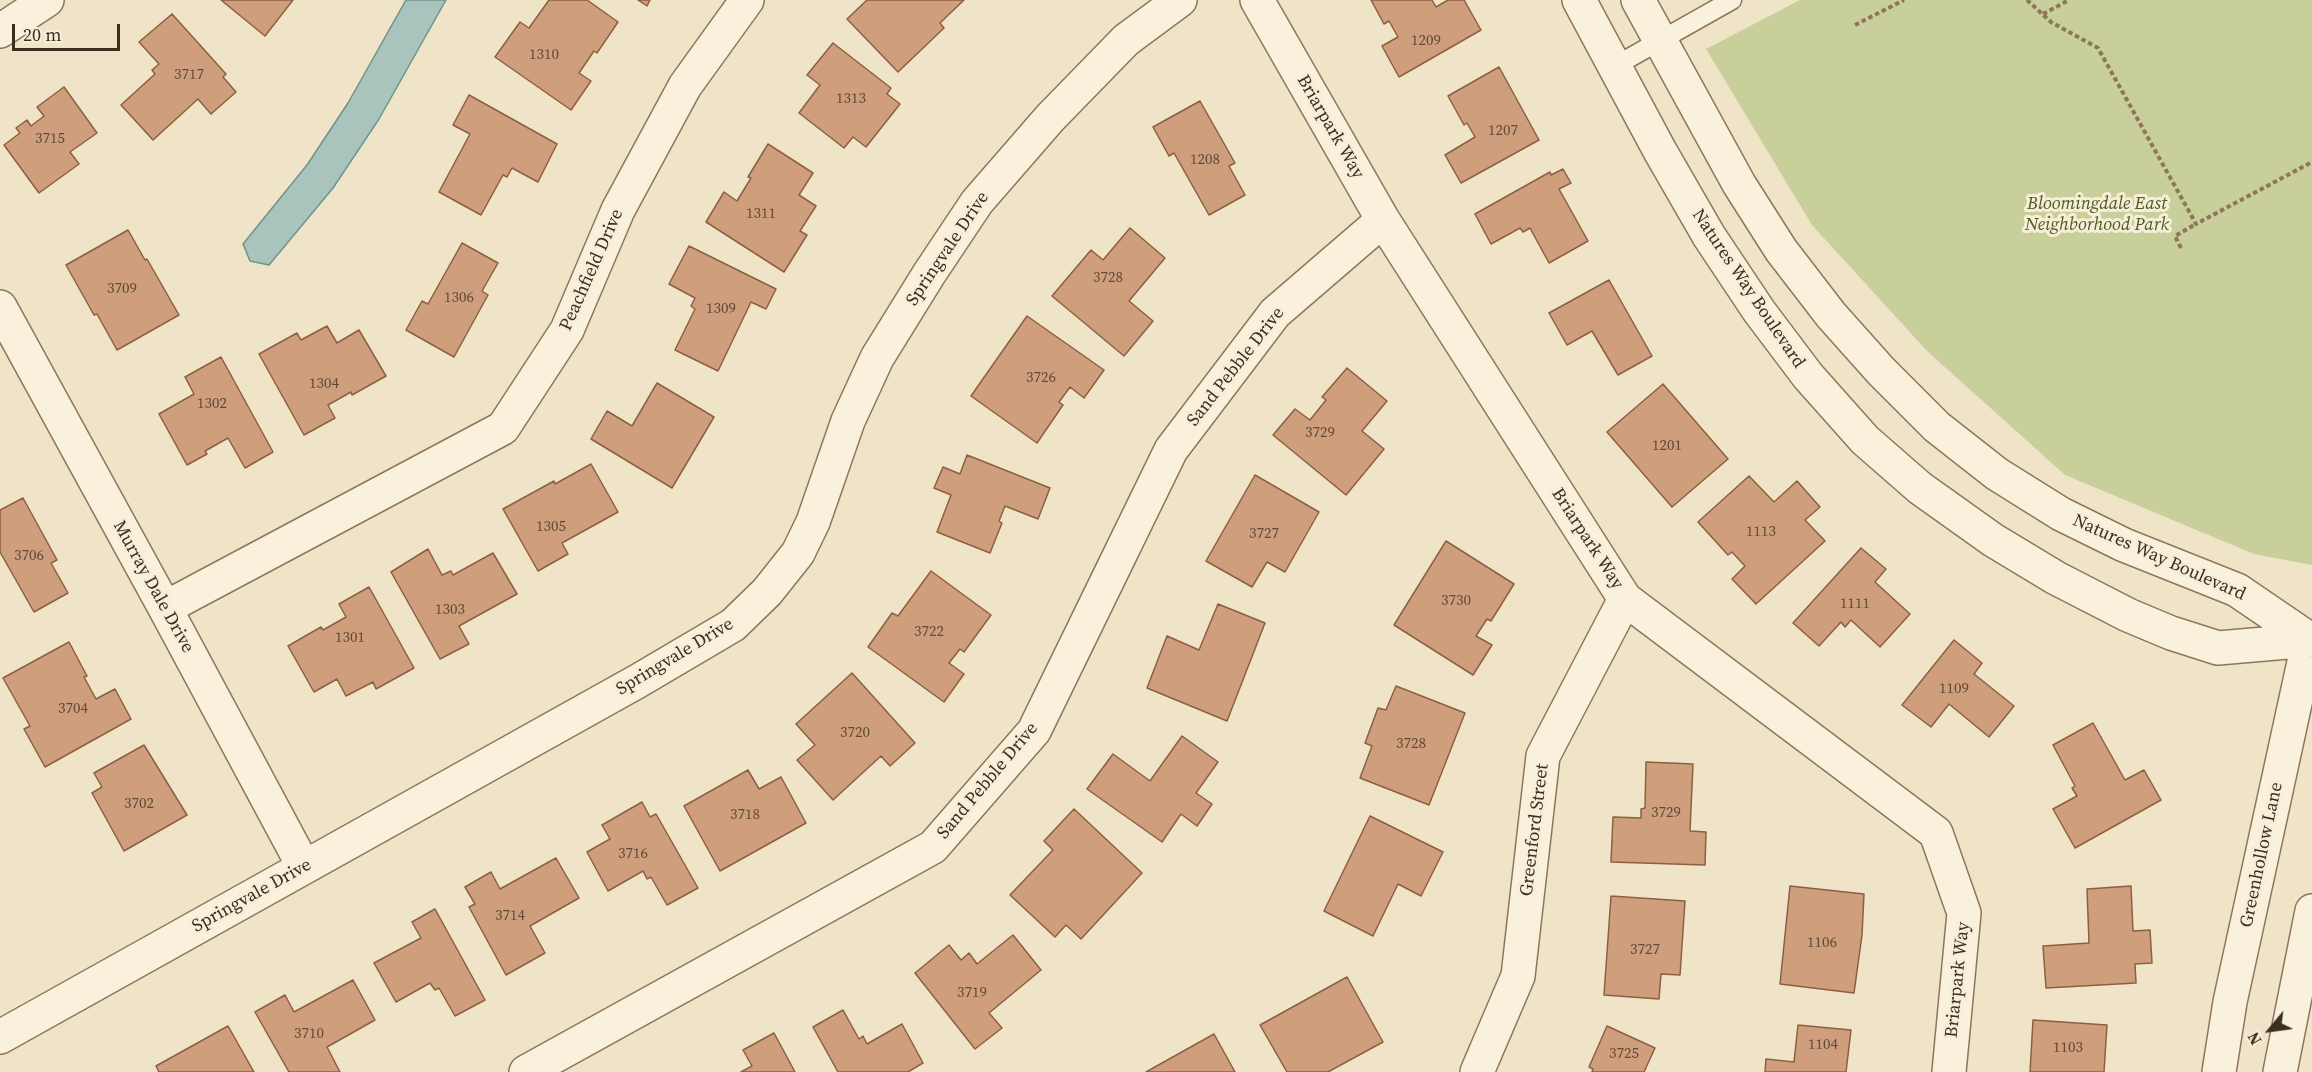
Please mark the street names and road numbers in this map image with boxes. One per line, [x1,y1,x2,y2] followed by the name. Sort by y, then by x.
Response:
[1292,71,1368,183] street label: Briarpark Way
[902,188,994,310] street label: Springvale Drive
[1687,205,1809,373] street label: Natures Way Boulevard
[556,206,628,334] street label: Peachfield Drive
[1183,303,1289,431] street label: Sand Pebble Drive
[1546,484,1628,594] street label: Briarpark Way
[2069,510,2249,606] street label: Natures Way Boulevard
[108,517,198,657] street label: Murray Dale Drive
[612,614,738,700] street label: Springvale Drive
[933,718,1043,844] street label: Sand Pebble Drive
[1516,763,1554,897] street label: Greenford Street
[2236,780,2288,930] street label: Greenhollow Lane
[189,854,315,938] street label: Springvale Drive
[1941,921,1975,1039] street label: Briarpark Way

